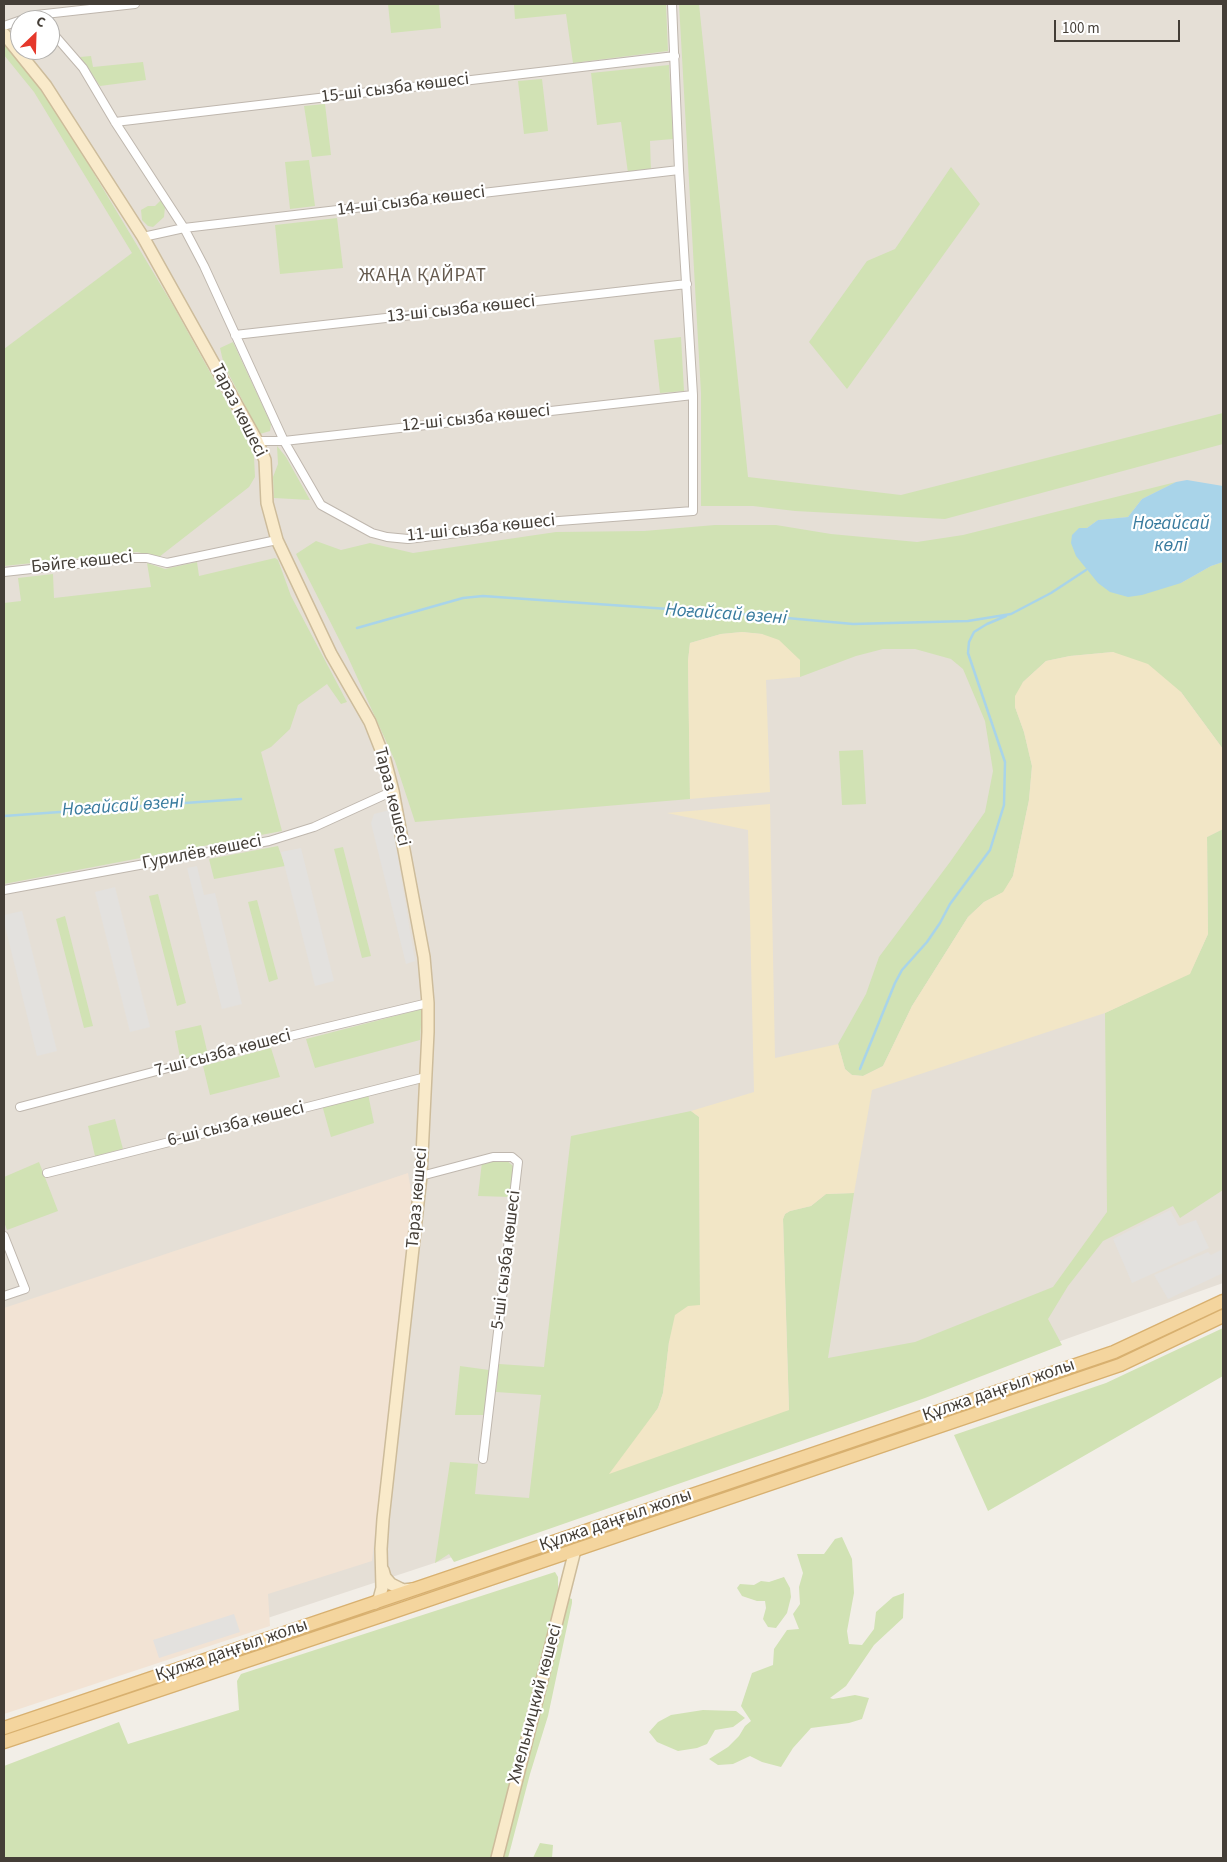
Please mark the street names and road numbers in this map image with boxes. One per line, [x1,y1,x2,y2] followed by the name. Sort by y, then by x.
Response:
[320,69,470,109] street label: 15-ші сызба көшесі
[336,182,486,222] street label: 14-ші сызба көшесі
[386,291,536,329] street label: 13-ші сызба көшесі
[205,361,271,461] street label: Тараз көшесі
[401,400,551,438] street label: 12-ші сызба көшесі
[406,510,556,548] street label: 11-ші сызба көшесі
[30,547,134,579] street label: Бәйге көшесі
[368,745,414,849] street label: Тараз көшесі
[140,831,264,875] street label: Гурилёв көшесі
[152,1025,294,1083] street label: 7-ші сызба көшесі
[165,1098,307,1152] street label: 6-ші сызба көшесі
[403,1147,433,1249] street label: Тараз көшесі
[488,1189,526,1331] street label: 5-ші сызба көшесі
[920,1355,1078,1427] street label: Құлжа даңғыл жолы
[537,1485,695,1557] street label: Құлжа даңғыл жолы
[153,1615,311,1687] street label: Құлжа даңғыл жолы
[504,1622,568,1786] street label: Хмельницкий көшесі

